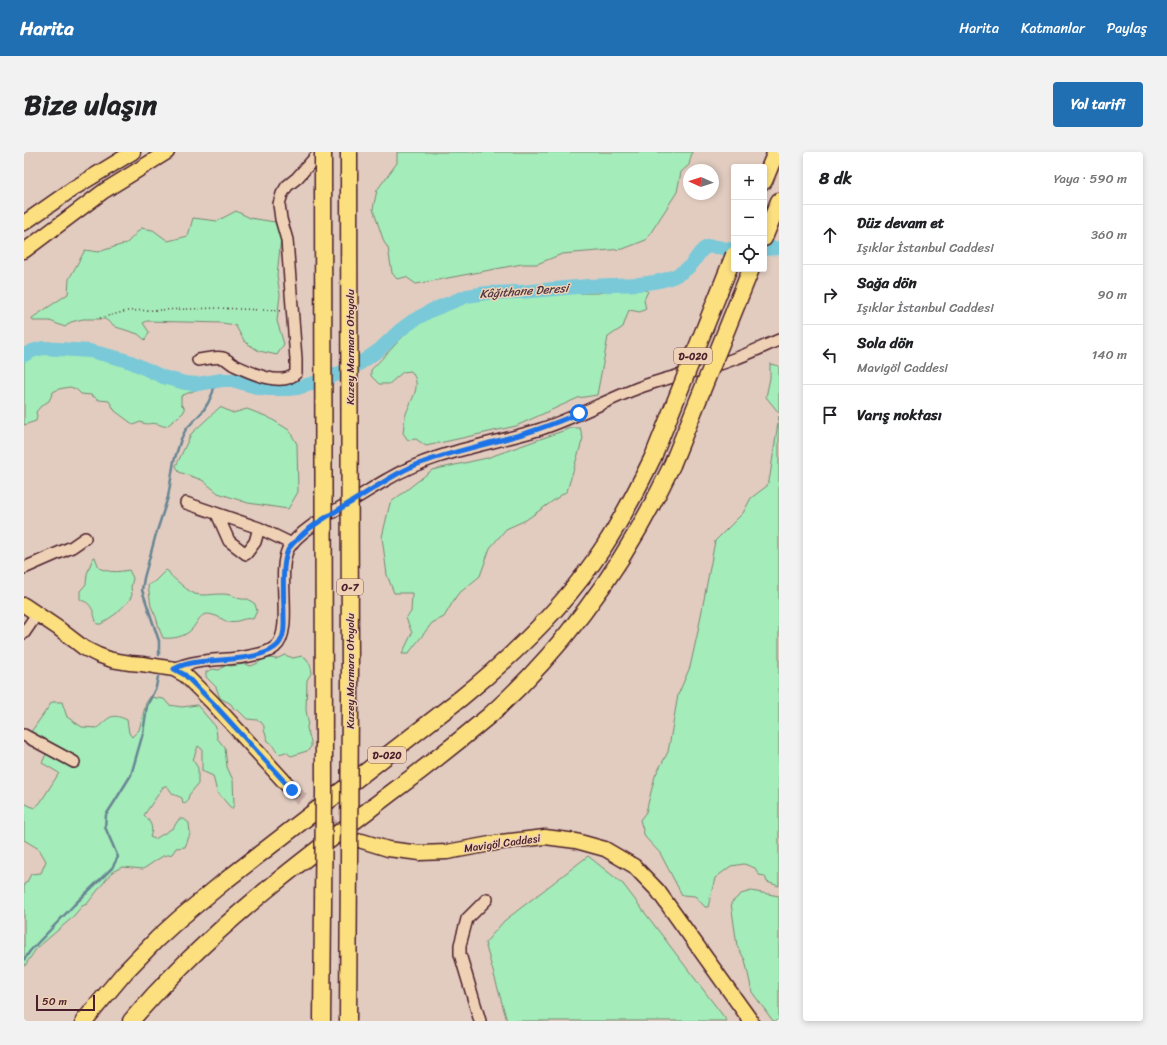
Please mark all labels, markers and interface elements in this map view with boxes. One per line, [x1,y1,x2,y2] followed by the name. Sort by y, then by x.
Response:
[20,12,74,45] text: Harita
[959,16,999,41] text: Harita
[1021,16,1085,41] text: Katmanlar
[1107,16,1147,41] text: Paylaş
[24,80,157,129] text: Bize ulaşın
[1053,82,1143,127] button: Yol tarifi
[819,163,852,193] text: 8 dk
[683,164,719,200] north arrow
[731,164,767,272] map controls
[731,164,767,200] button: +
[1054,167,1127,190] text: Yaya · 590 m
[731,200,767,236] button: −
[857,210,944,236] text: Düz devam et
[1091,223,1127,246] text: 360 m
[819,224,841,246] icon: ahead
[731,236,767,272] button: locate
[857,236,994,259] text: Işıklar İstanbul Caddesi
[857,270,917,296] text: Sağa dön
[479,277,572,305] water label: Kâğıthane Deresi
[1097,283,1127,306] text: 90 m
[819,284,841,306] icon: right
[341,289,360,405] street label: Kuzey Marmara Otoyolu
[857,296,994,319] text: Işıklar İstanbul Caddesi
[857,330,913,356] text: Sola dön
[1092,343,1127,366] text: 140 m
[819,344,841,366] icon: left
[674,348,712,364] road number: D-020
[857,356,948,379] text: Mavigöl Caddesi
[857,402,942,428] text: Varış noktası
[570,404,588,422] route start
[819,404,841,426] icon: arrive
[337,579,363,595] road number: O-7
[341,613,360,729] street label: Kuzey Marmara Otoyolu
[368,747,406,763] road number: D-020
[283,781,301,799] route end
[463,829,542,858] street label: Mavigöl Caddesi
[42,992,67,1011] text: 50 m
[36,993,95,1012] scale bar

